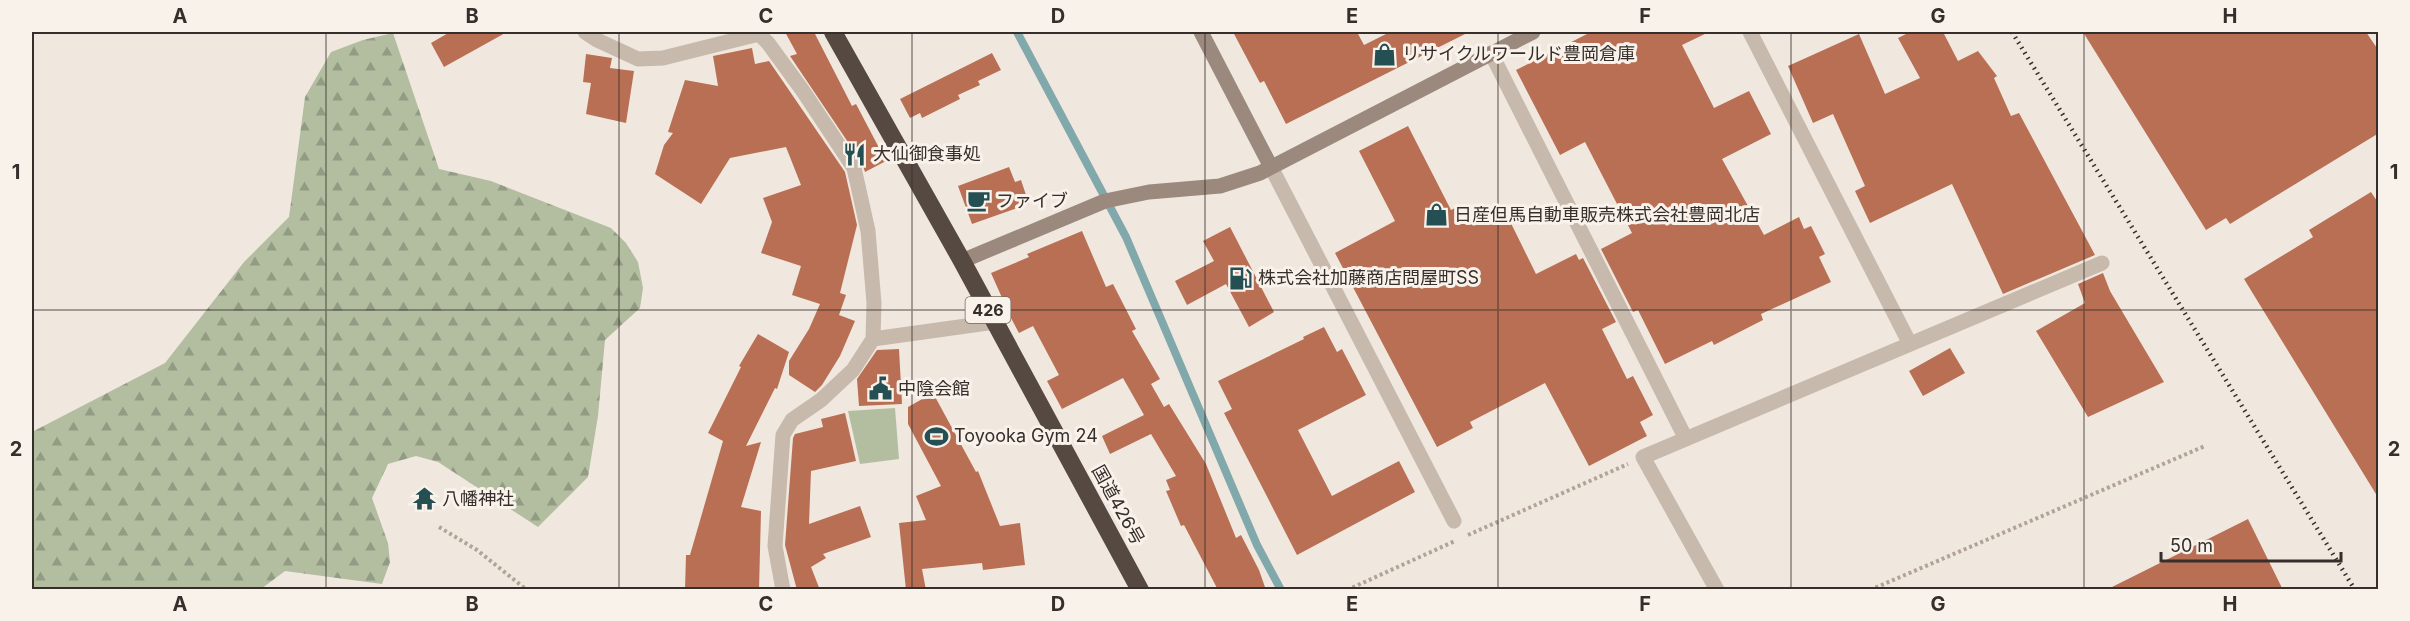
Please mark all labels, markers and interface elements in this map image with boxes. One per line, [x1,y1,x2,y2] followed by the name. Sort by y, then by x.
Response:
[173,4,188,28] text: A
[465,4,479,28] text: B
[759,4,773,28] text: C
[1051,4,1065,28] text: D
[1346,4,1358,28] text: E
[1639,4,1651,28] text: F
[1930,4,1946,28] text: G
[2223,4,2237,28] text: H
[1371,41,1397,67] shop icon: リサイクルワールド豊岡倉庫
[1402,43,1635,64] place label: リサイクルワールド豊岡倉庫
[842,141,868,167] restaurant icon: 大仙御食事処
[873,143,981,164] place label: 大仙御食事処
[12,160,20,184] text: 1
[2390,160,2398,184] text: 1
[965,188,991,214] cafe icon: ファイブ
[996,190,1068,211] place label: ファイブ
[1423,202,1449,228] shop icon: 日産但馬自動車販売株式会社豊岡北店
[1454,204,1760,225] place label: 日産但馬自動車販売株式会社豊岡北店
[1227,265,1253,291] fuel station icon: 株式会社加藤商店問屋町SS
[1258,267,1479,288] place label: 株式会社加藤商店問屋町SS
[966,297,1010,323] road number: 426
[867,376,893,402] public building icon: 中陰会館
[898,378,970,399] place label: 中陰会館
[923,423,949,449] sports icon: Toyooka Gym 24
[954,425,1098,446] place label: Toyooka Gym 24
[10,437,22,461] text: 2
[2388,437,2400,461] text: 2
[1088,461,1149,548] street label: 国道426号
[411,486,437,512] temple icon: 八幡神社
[442,488,514,509] place label: 八幡神社
[2161,525,2341,563] scale bar
[2170,535,2213,556] text: 50 m
[173,592,188,616] text: A
[465,592,479,616] text: B
[759,592,773,616] text: C
[1051,592,1065,616] text: D
[1346,592,1358,616] text: E
[1639,592,1651,616] text: F
[1930,592,1946,616] text: G
[2223,592,2237,616] text: H

